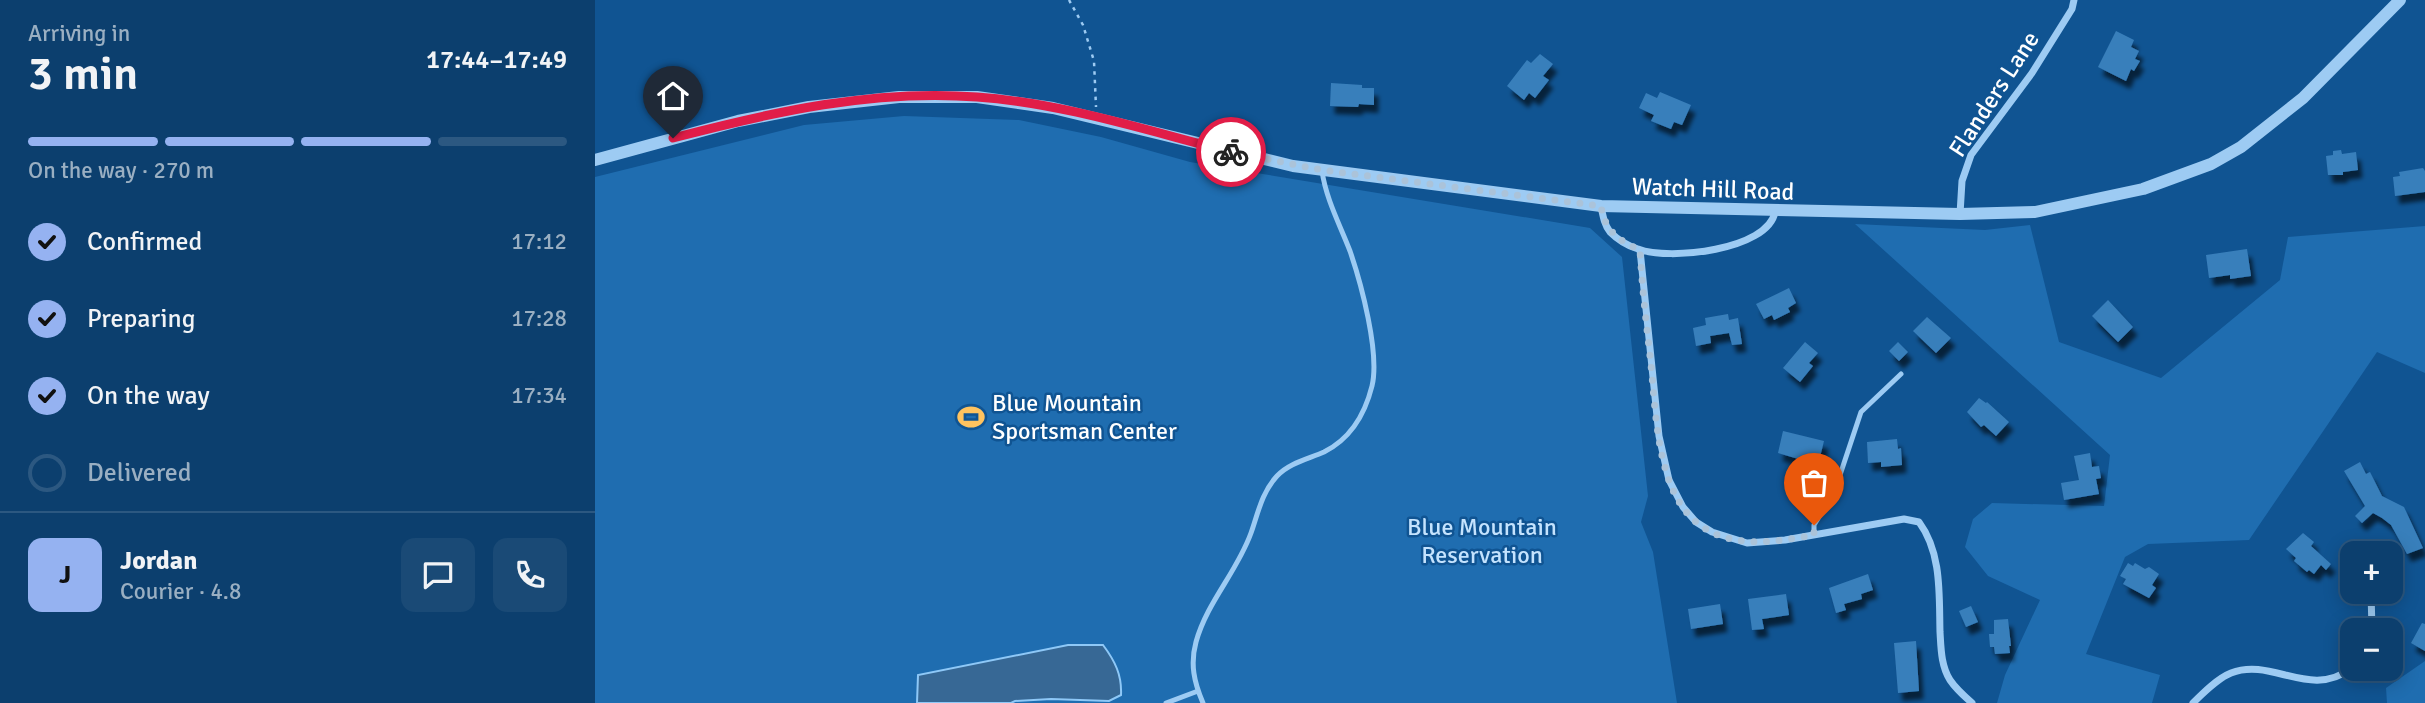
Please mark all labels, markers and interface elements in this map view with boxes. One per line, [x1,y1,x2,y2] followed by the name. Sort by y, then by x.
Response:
[28,19,130,48] text: Arriving in
[1942,26,2046,162] street label: Flanders Lane
[426,44,567,76] text: 17:44–17:49
[28,46,138,102] text: 3 min
[643,66,703,138] pin
[654,77,692,115] icon: home
[1196,117,1266,187] courier
[1212,133,1250,171] icon: bike
[28,156,214,185] text: On the way · 270 m
[1631,171,1795,207] street label: Watch Hill Road
[28,223,66,261] icon: check
[87,226,202,258] text: Confirmed
[511,227,567,256] text: 17:12
[28,300,66,338] icon: check
[87,303,195,335] text: Preparing
[511,304,567,333] text: 17:28
[28,377,66,415] icon: check
[87,380,210,412] text: On the way
[511,381,567,410] text: 17:34
[992,388,1177,446] place label: Blue Mountain Sportsman Center
[956,402,986,432] sports icon: Blue Mountain Sportsman Center
[1784,453,1844,525] pin
[87,457,192,489] text: Delivered
[1795,464,1833,502] icon: bag
[1407,512,1557,570] park label: Blue Mountain Reservation
[401,538,475,612] button: chat
[493,538,567,612] button: phone
[2340,541,2403,681] map controls
[2340,541,2403,604] button: +
[120,545,197,577] text: Jordan
[59,559,71,591] text: J
[120,577,241,606] text: Courier · 4.8
[2340,618,2403,681] button: −

